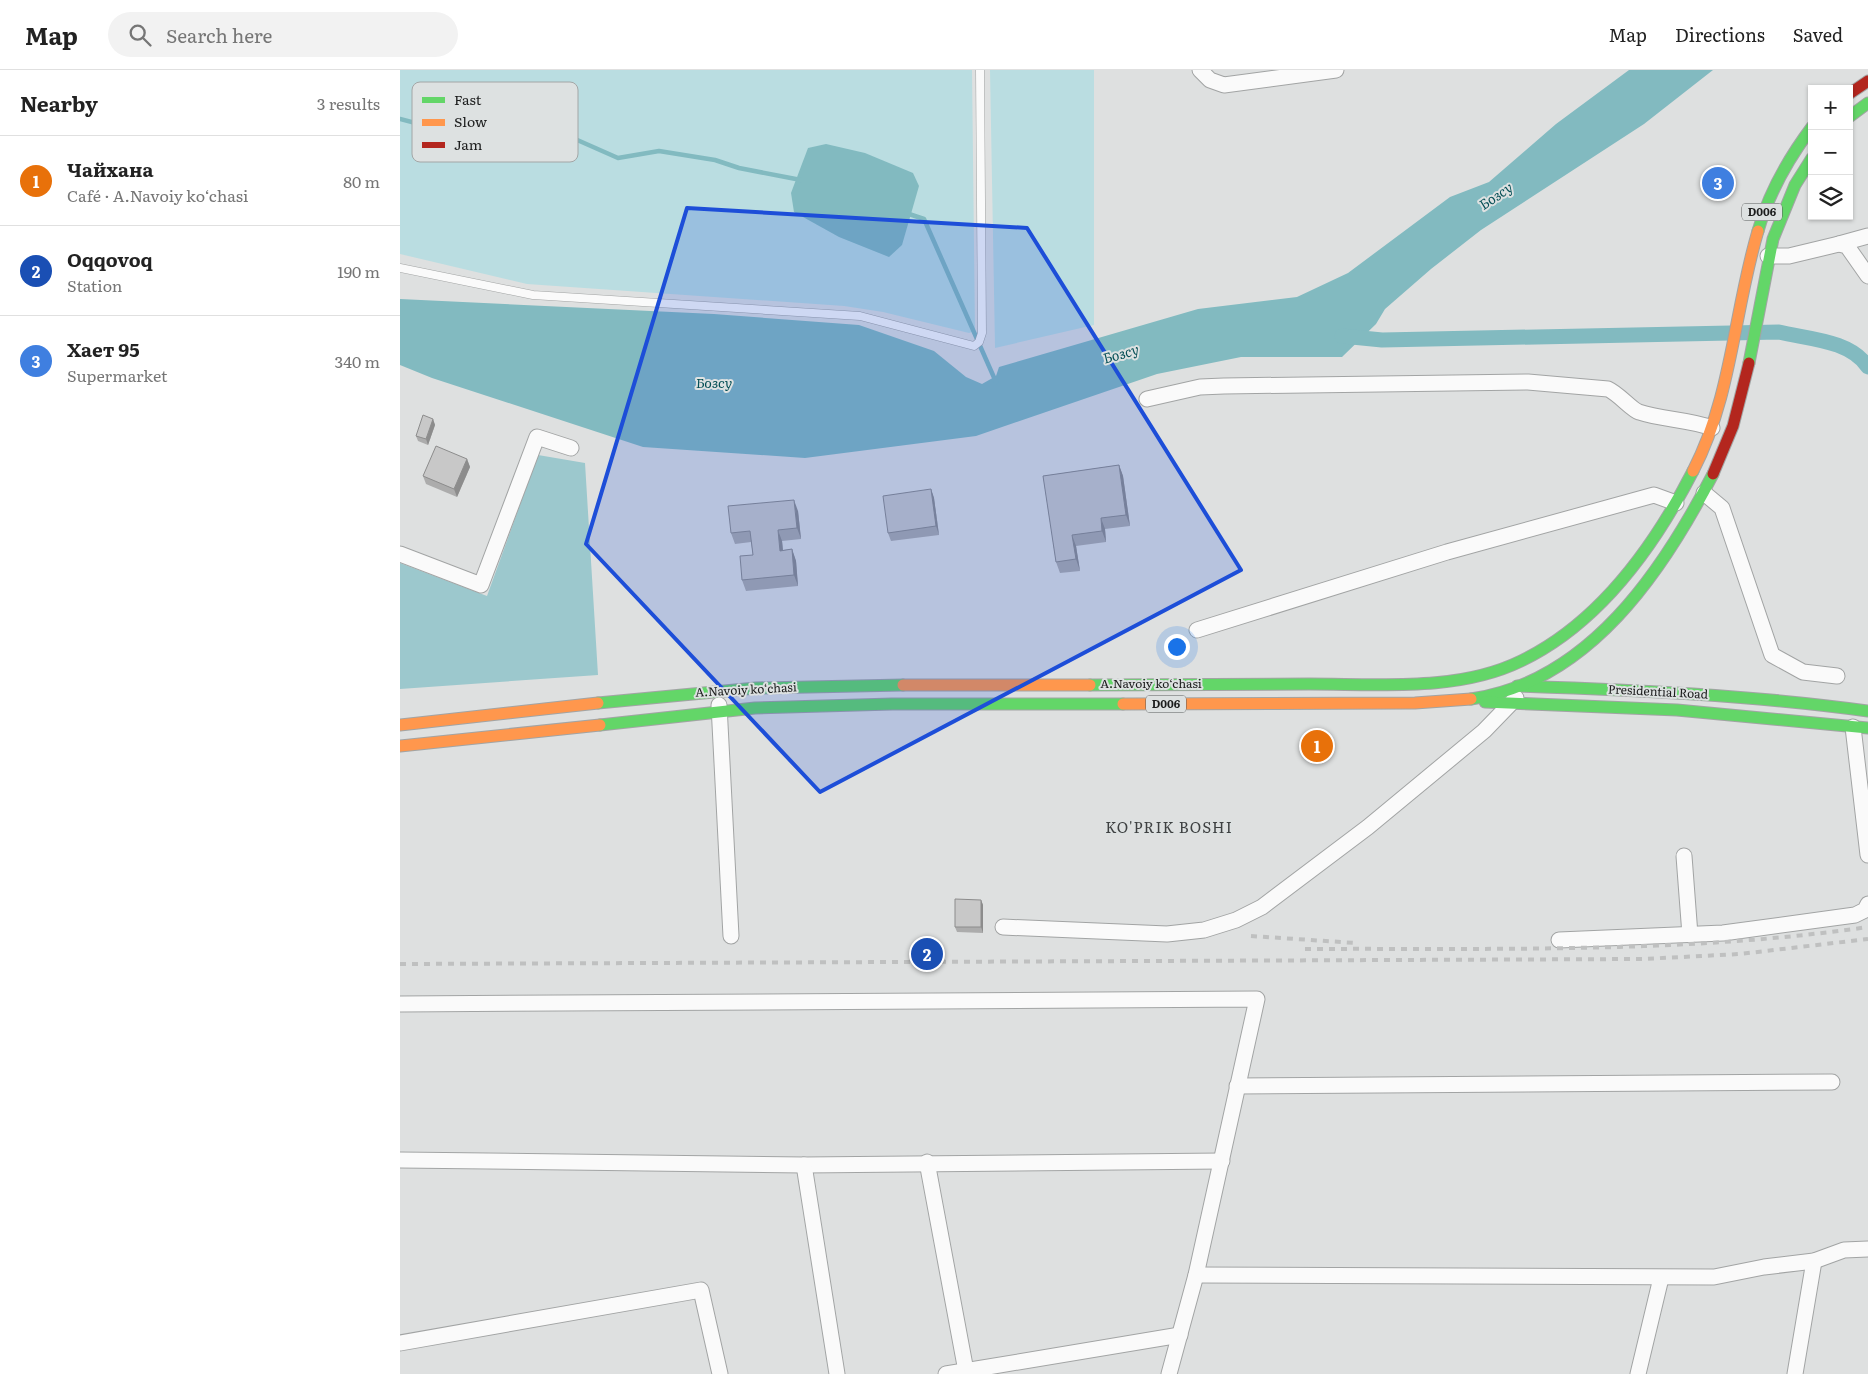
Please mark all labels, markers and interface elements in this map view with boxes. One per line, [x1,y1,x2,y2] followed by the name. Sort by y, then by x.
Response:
[108,12,458,57] search box
[25,17,78,52] text: Map
[126,21,154,49] icon: search
[166,21,272,49] text: Search here
[1609,21,1647,48] text: Map
[1675,21,1765,48] text: Directions
[1793,21,1843,48] text: Saved
[412,82,578,162] legend
[1808,85,1853,220] map controls
[1808,85,1853,130] button: +
[20,87,98,118] text: Nearby
[454,89,482,109] text: Fast
[317,91,380,115] text: 3 results
[454,111,487,131] text: Slow
[1808,130,1853,175] button: −
[454,134,483,154] text: Jam
[67,155,153,183] text: Чайхана
[1702,164,1734,202] pin: 3
[33,169,39,193] text: 1
[343,169,380,193] text: 80 m
[1808,175,1853,220] button: layers
[1475,177,1516,214] water label: Бозсу
[67,183,248,207] text: Café · A.Navoiy ko‘chasi
[1742,204,1782,220] road number: D006
[67,245,153,273] text: Oqqovoq
[32,259,40,283] text: 2
[337,259,380,283] text: 190 m
[67,273,122,297] text: Station
[67,335,139,363] text: Хает 95
[1100,338,1141,368] water label: Бозсу
[32,349,40,373] text: 3
[335,349,380,373] text: 340 m
[67,363,167,387] text: Supermarket
[696,372,732,392] water label: Бозсу
[1164,634,1190,660] your location
[1100,674,1202,692] street label: A.Navoiy ko‘chasi
[695,677,797,701] street label: A.Navoiy ko‘chasi
[1608,679,1709,703] street label: Presidential Road
[1146,696,1186,712] road number: D006
[1301,727,1333,765] pin: 1
[1105,815,1233,838] district label: KO'PRIK BOSHI
[911,935,943,973] pin: 2

